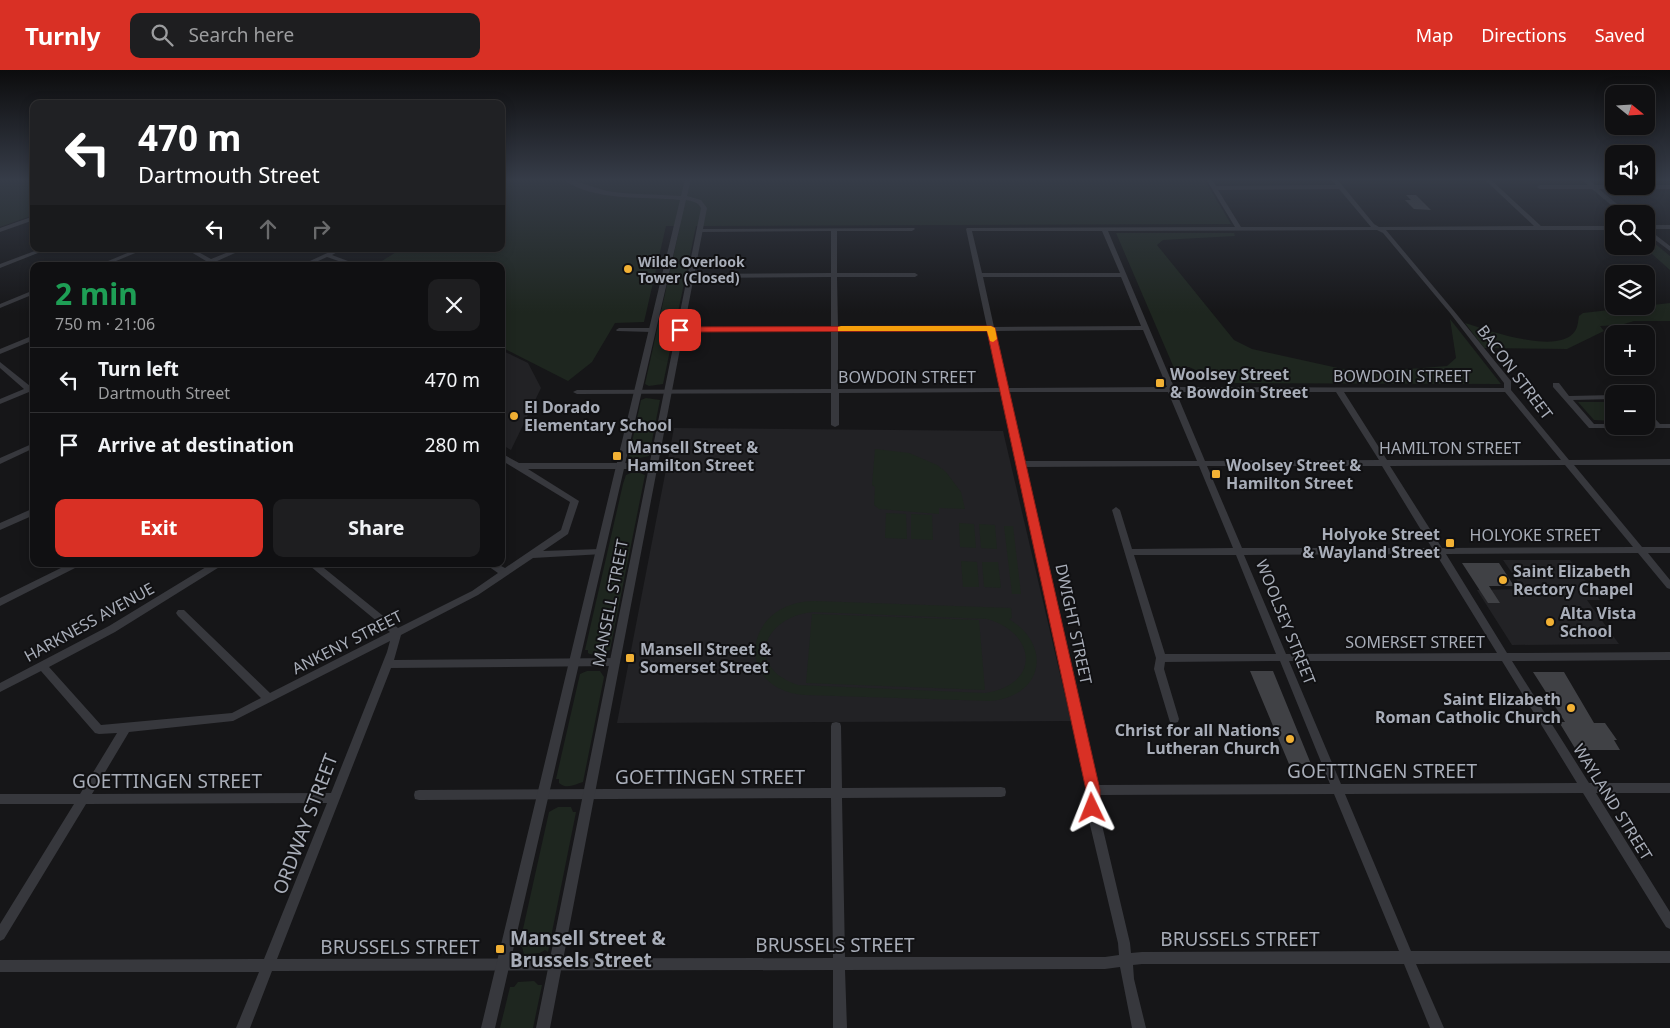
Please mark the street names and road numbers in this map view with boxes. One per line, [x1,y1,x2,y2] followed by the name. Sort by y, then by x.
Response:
[1472,320,1558,424] street label: BACON STREET
[1333,365,1471,387] street label: BOWDOIN STREET
[838,366,976,388] street label: BOWDOIN STREET
[1379,437,1521,459] street label: HAMILTON STREET
[1470,524,1600,546] street label: HOLYOKE STREET
[587,537,633,669] street label: MANSELL STREET
[1251,556,1321,688] street label: WOOLSEY STREET
[1050,562,1098,686] street label: DWIGHT STREET
[20,577,158,667] street label: HARKNESS AVENUE
[288,605,406,679] street label: ANKENY STREET
[1345,631,1485,653] street label: SOMERSET STREET
[1568,740,1658,865] street label: WAYLAND STREET
[266,750,344,898] street label: ORDWAY STREET
[1287,758,1477,784] street label: GOETTINGEN STREET
[615,764,805,790] street label: GOETTINGEN STREET
[72,768,262,794] street label: GOETTINGEN STREET
[1160,926,1320,952] street label: BRUSSELS STREET
[755,932,915,958] street label: BRUSSELS STREET
[320,934,480,960] street label: BRUSSELS STREET

